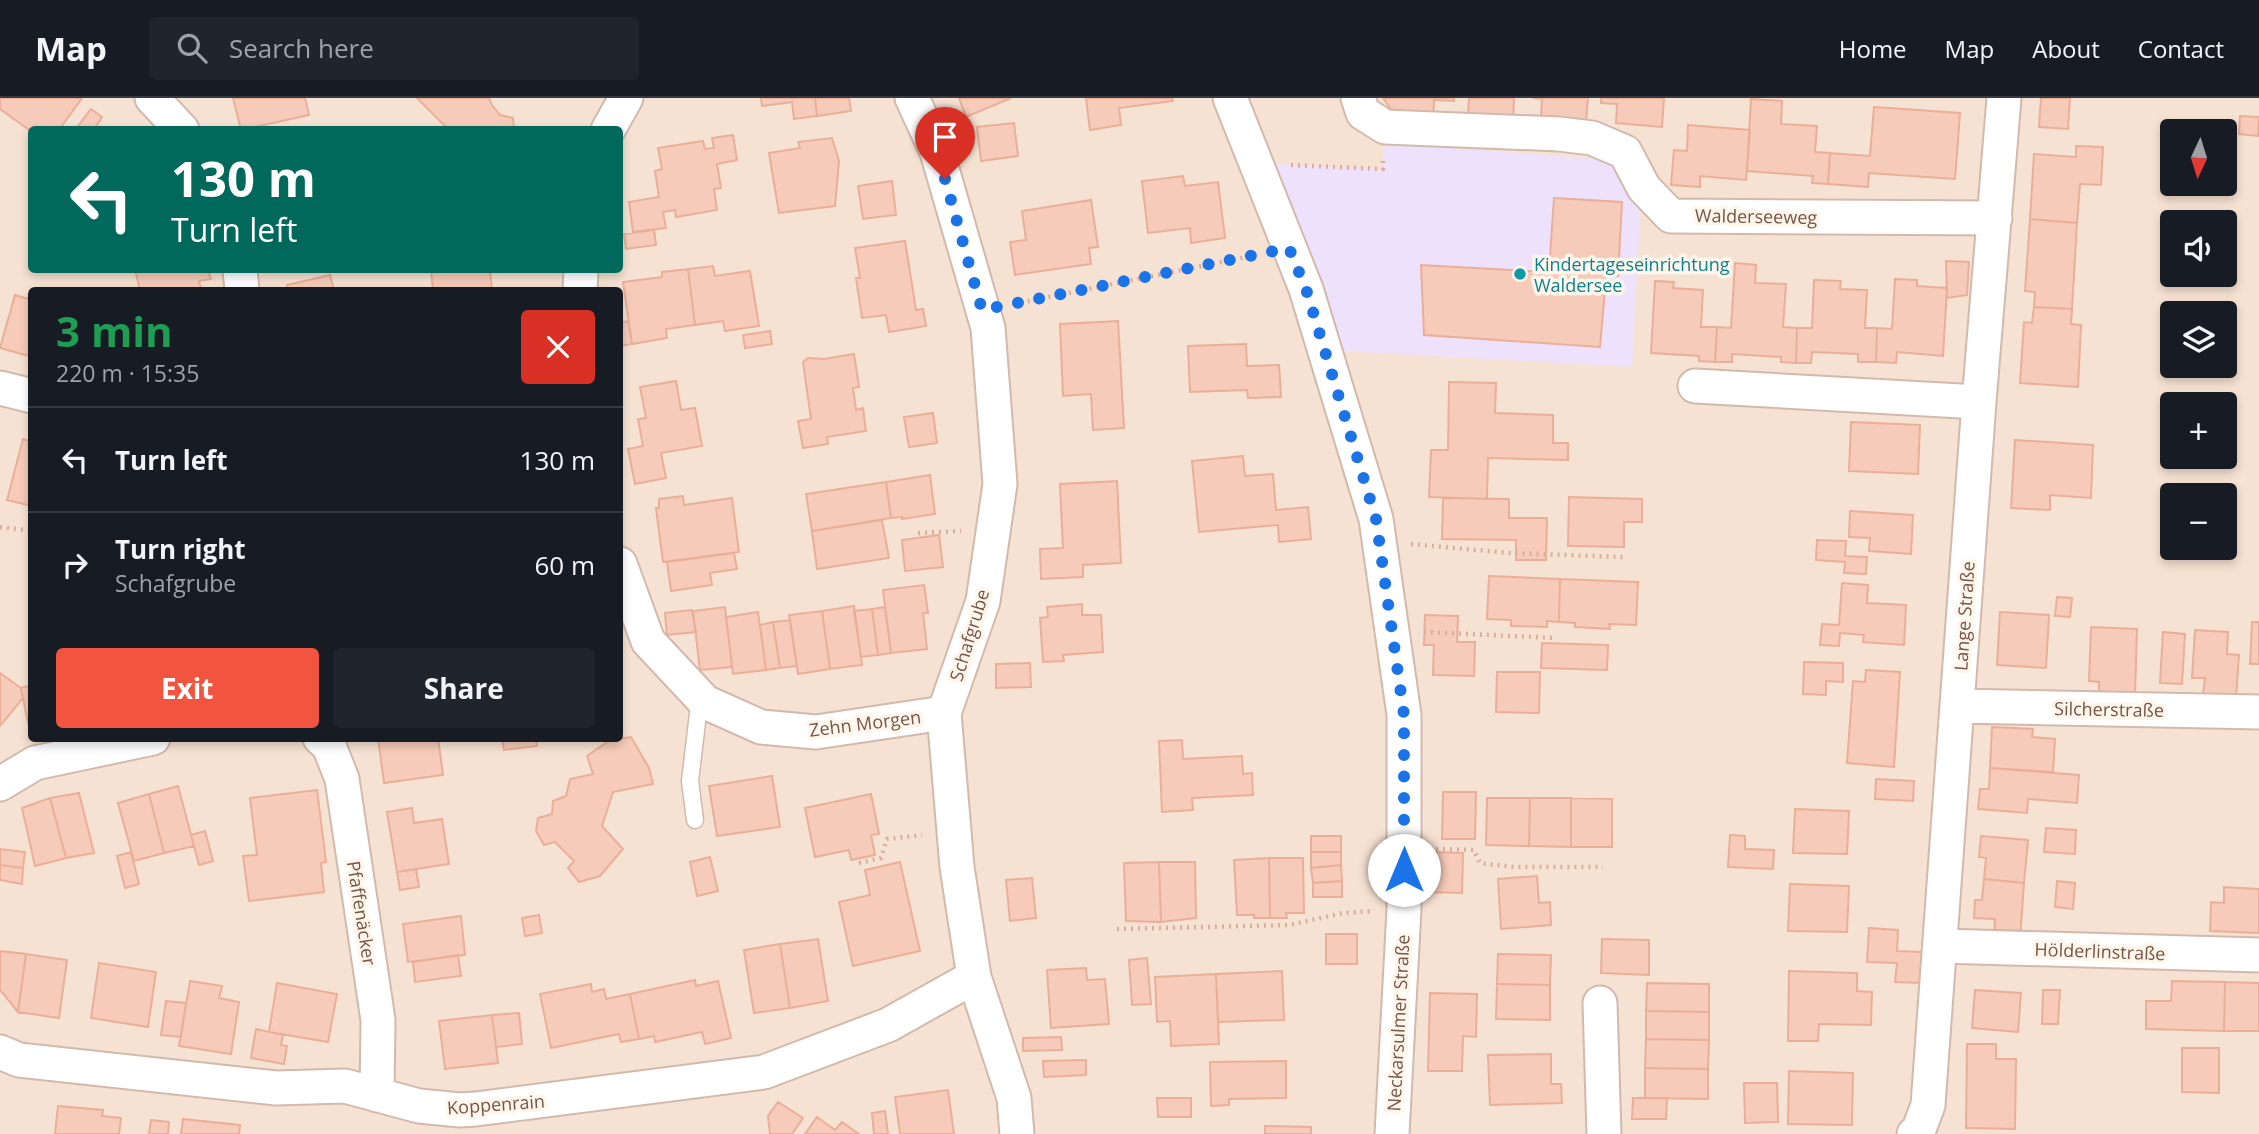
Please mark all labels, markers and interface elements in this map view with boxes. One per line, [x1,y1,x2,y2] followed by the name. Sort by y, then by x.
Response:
[149,17,639,80] search box
[35,26,107,71] text: Map
[173,29,211,67] icon: search
[229,30,374,66] text: Search here
[1839,32,1907,65] text: Home
[1945,32,1994,65] text: Map
[2032,32,2100,65] text: About
[2138,32,2224,65] text: Contact
[915,107,975,179] pin
[926,118,964,156] icon: arrive
[2160,119,2236,196] north arrow
[2160,119,2237,560] map controls
[171,145,316,211] text: 130 m
[56,154,147,245] icon: left
[1695,203,1818,229] street label: Walderseeweg
[171,208,297,251] text: Turn left
[2160,210,2237,287] button: sound
[1534,252,1730,297] place label: Kindertageseinrichtung Waldersee
[1512,266,1528,282] marker: Kindertageseinrichtung Waldersee
[2160,301,2237,378] button: layers
[56,302,173,359] text: 3 min
[521,310,595,384] button: close
[56,357,199,389] text: 220 m · 15:35
[2160,392,2237,469] button: +
[56,441,94,479] icon: left
[115,442,227,478] text: Turn left
[520,442,595,478] text: 130 m
[2160,483,2237,560] button: −
[115,531,246,567] text: Turn right
[56,546,94,584] icon: right
[534,547,595,583] text: 60 m
[1948,560,1980,672] street label: Lange Straße
[115,567,236,599] text: Schafgrube
[944,586,994,684] street label: Schafgrube
[56,648,319,728] button: Exit
[333,648,595,728] button: Share
[2054,696,2164,722] street label: Silcherstraße
[808,704,922,742] street label: Zehn Morgen
[1367,833,1441,907] position arrow
[342,859,382,968] street label: Pfaffenäcker
[1381,934,1415,1112] street label: Neckarsulmer Straße
[2034,937,2166,965] street label: Hölderlinstraße
[446,1089,546,1119] street label: Koppenrain

